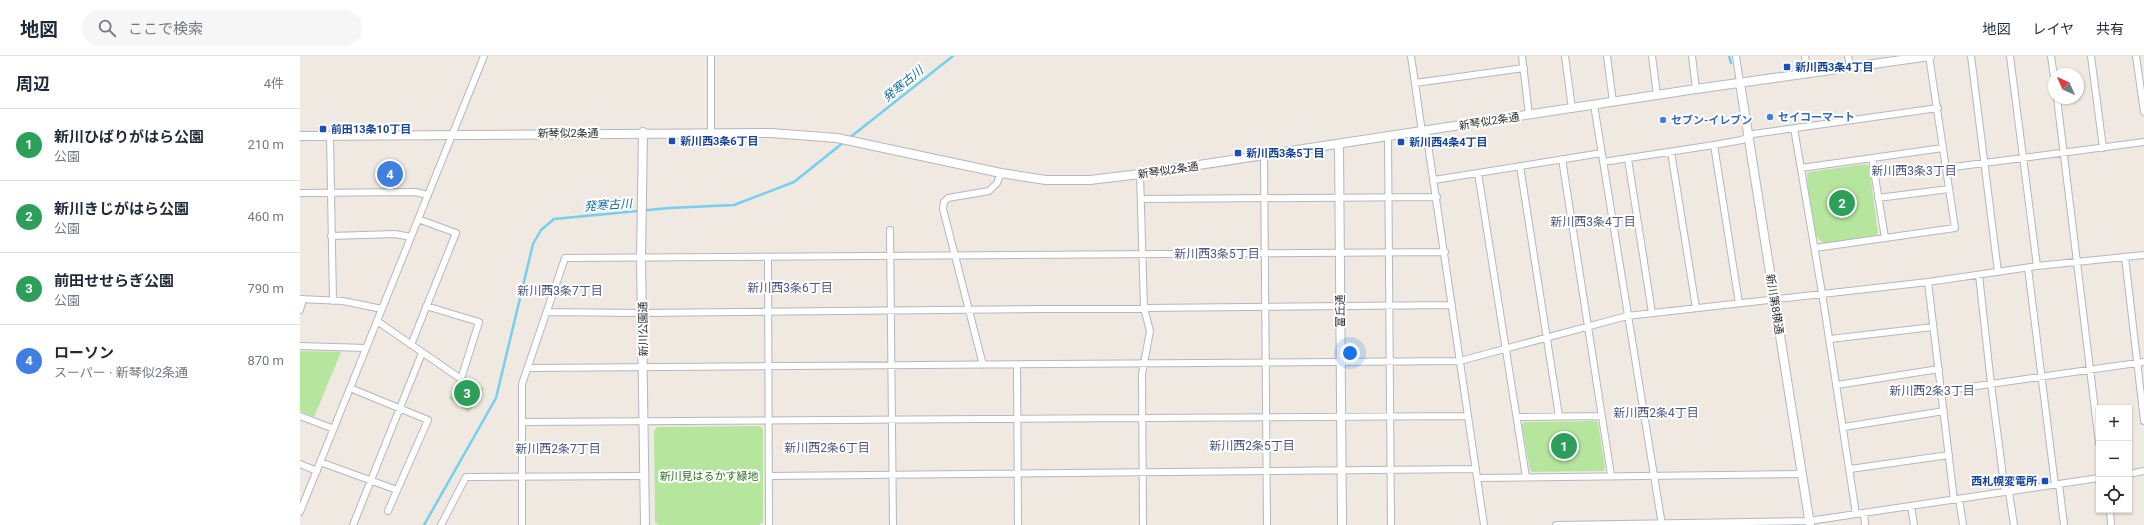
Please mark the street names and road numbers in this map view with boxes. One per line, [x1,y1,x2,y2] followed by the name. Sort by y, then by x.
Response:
[1458,110,1520,133] street label: 新琴似2条通
[537,127,599,140] street label: 新琴似2条通
[1137,160,1199,181] street label: 新琴似2条通
[1763,273,1786,335] street label: 新川第8横通
[1334,295,1347,328] street label: 富丘通
[637,301,650,357] street label: 新川公園通

